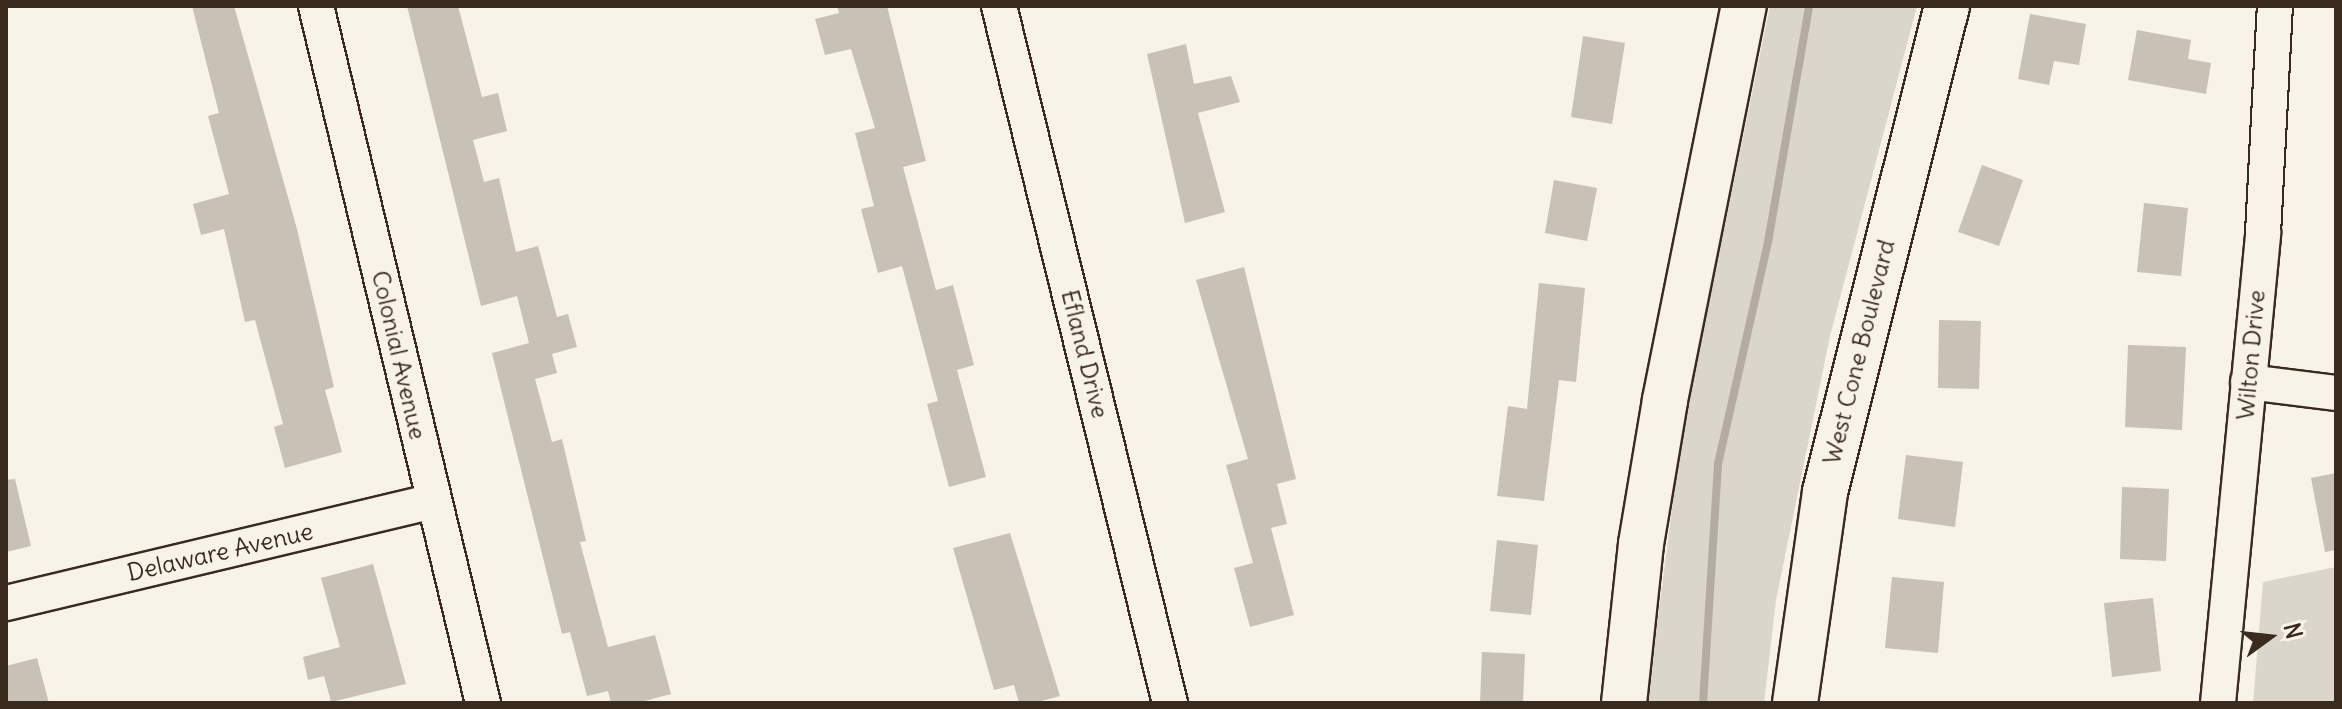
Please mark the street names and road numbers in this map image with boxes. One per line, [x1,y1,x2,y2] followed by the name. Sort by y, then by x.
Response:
[1817,237,1901,467] street label: West Cone Boulevard
[366,268,432,442] street label: Colonial Avenue
[1055,287,1115,421] street label: Efland Drive
[2231,289,2271,421] street label: Wilton Drive
[124,517,316,587] street label: Delaware Avenue

